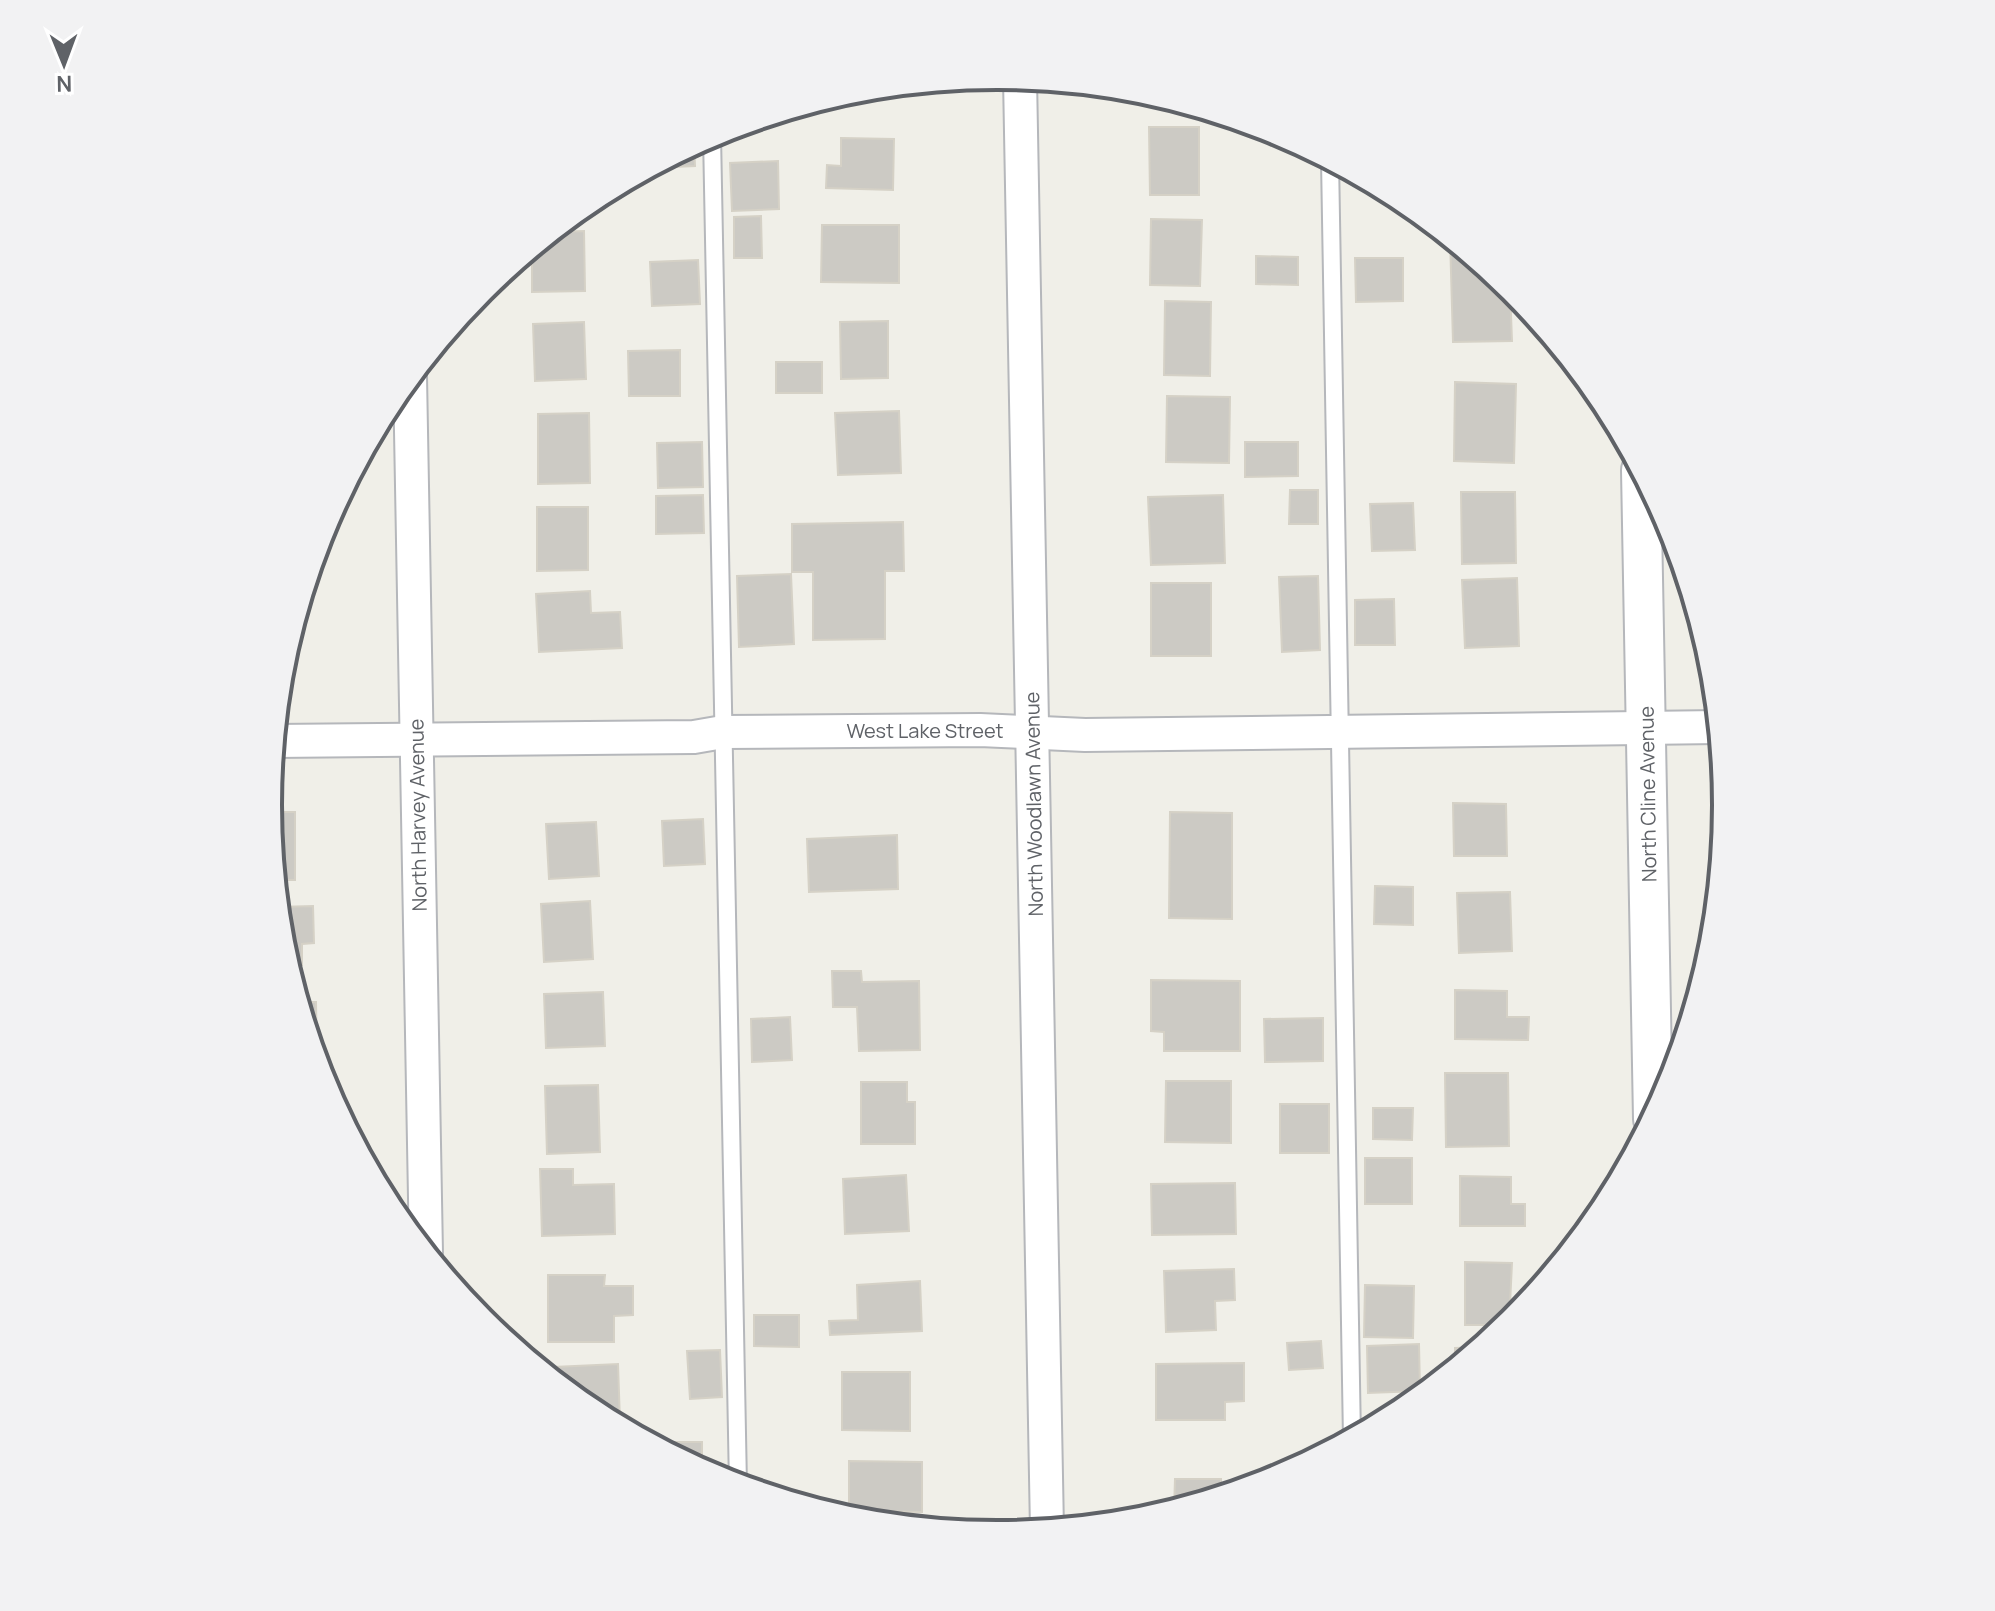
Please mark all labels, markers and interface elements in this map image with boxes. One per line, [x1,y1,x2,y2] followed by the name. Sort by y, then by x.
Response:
[24,24,104,104] north arrow
[56,69,73,99] text: N
[1018,691,1049,917] street label: North Woodlawn Avenue
[1632,706,1663,882] street label: North Cline Avenue
[846,717,1004,744] street label: West Lake Street
[402,718,433,912] street label: North Harvey Avenue

